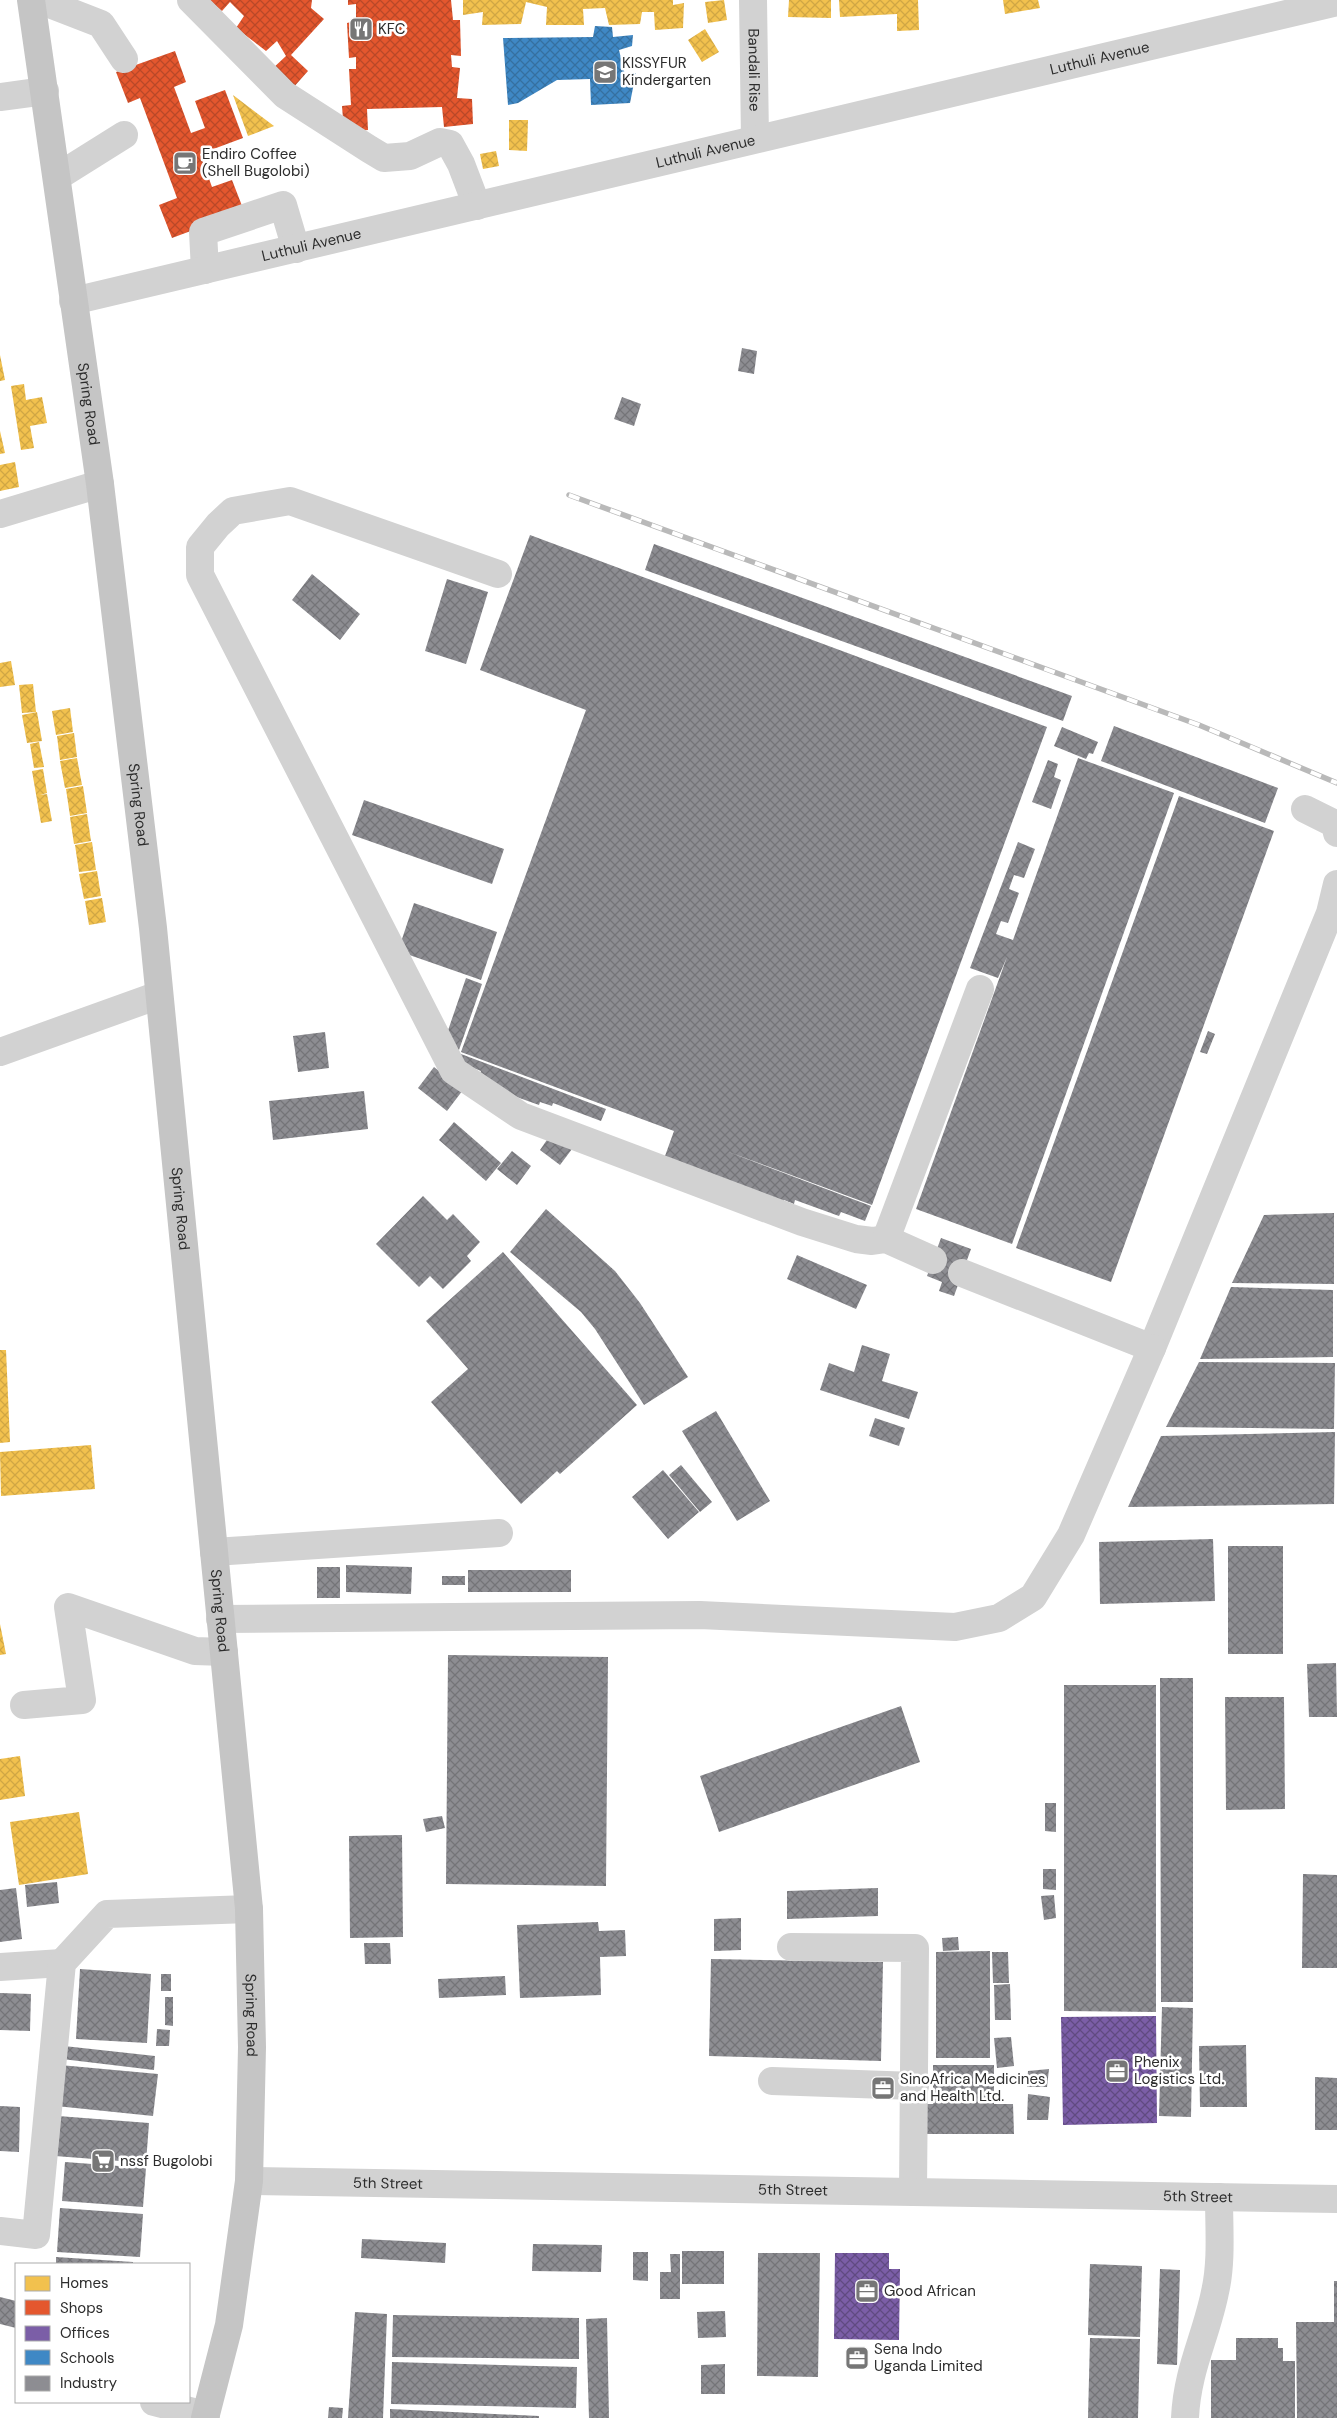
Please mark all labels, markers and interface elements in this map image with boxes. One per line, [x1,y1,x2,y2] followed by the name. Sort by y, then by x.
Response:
[348,16,374,42] restaurant icon: KFC
[378,19,406,39] place label: KFC
[743,28,765,112] street label: Bandali Rise
[1048,37,1151,80] street label: Luthuli Avenue
[622,53,711,90] place label: KISSYFUR Kindergarten
[592,59,618,85] school or university icon: KISSYFUR Kindergarten
[654,130,757,173] street label: Luthuli Avenue
[202,144,310,181] place label: Endiro Coffee (Shell Bugolobi)
[172,150,198,176] cafe icon: Endiro Coffee (Shell Bugolobi)
[260,223,363,266] street label: Luthuli Avenue
[73,361,104,447] street label: Spring Road
[123,762,153,847] street label: Spring Road
[166,1166,194,1251] street label: Spring Road
[206,1568,234,1653] street label: Spring Road
[240,1973,262,2057] street label: Spring Road
[1134,2052,1224,2089] place label: Phenix Logistics Ltd.
[1104,2058,1130,2084] office icon: Phenix Logistics Ltd.
[900,2069,1045,2106] place label: SinoAfrica Medicines and Health Ltd.
[870,2075,896,2101] office icon: SinoAfrica Medicines and Health Ltd.
[90,2148,116,2174] supermarket icon: nssf Bugolobi
[120,2151,213,2171] place label: nssf Bugolobi
[353,2173,423,2194] street label: 5th Street
[758,2179,828,2201] street label: 5th Street
[1163,2186,1233,2207] street label: 5th Street
[15,2263,190,2403] legend
[60,2273,109,2293] text: Homes
[854,2278,880,2304] office icon: Good African
[884,2281,976,2301] place label: Good African
[60,2298,103,2318] text: Shops
[60,2323,110,2343] text: Offices
[874,2339,983,2376] place label: Sena Indo Uganda Limited
[844,2345,870,2371] office icon: Sena Indo Uganda Limited
[60,2348,115,2368] text: Schools
[60,2373,118,2393] text: Industry

